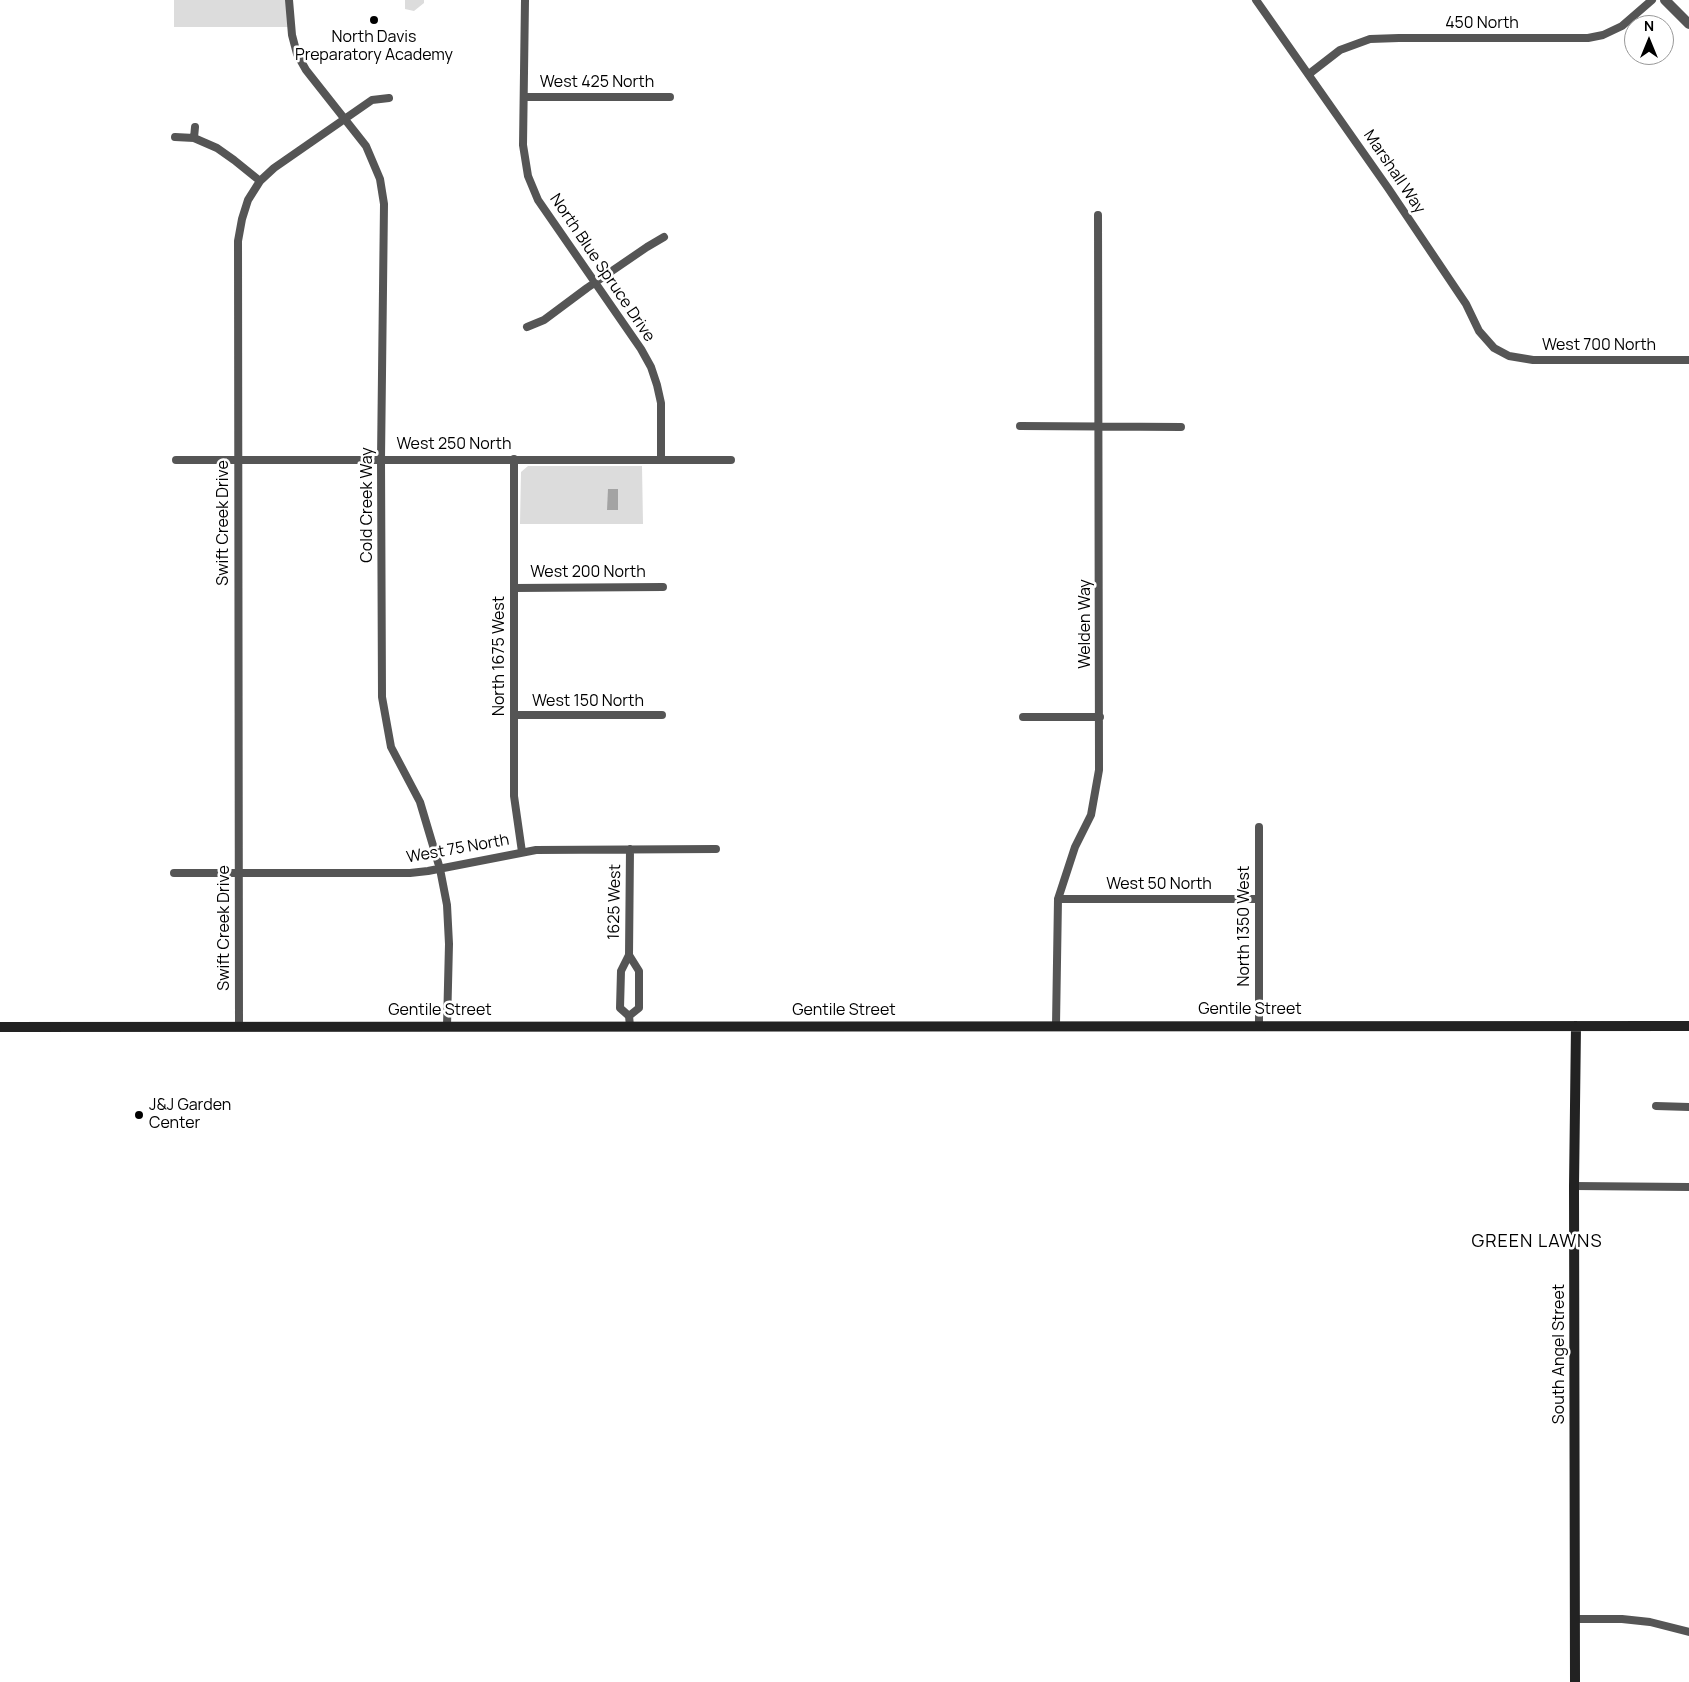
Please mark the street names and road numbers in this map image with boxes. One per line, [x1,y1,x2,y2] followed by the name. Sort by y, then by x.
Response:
[1445,14,1519,34] street label: 450 North
[540,73,654,93] street label: West 425 North
[1359,127,1429,217] street label: Marshall Way
[545,190,659,346] street label: North Blue Spruce Drive
[1542,336,1656,356] street label: West 700 North
[397,435,511,455] street label: West 250 North
[358,447,378,563] street label: Cold Creek Way
[214,460,234,586] street label: Swift Creek Drive
[530,563,646,583] street label: West 200 North
[1076,579,1096,669] street label: Welden Way
[490,596,510,716] street label: North 1675 West
[532,692,644,712] street label: West 150 North
[405,831,511,867] street label: West 75 North
[605,864,625,940] street label: 1625 West
[215,865,235,991] street label: Swift Creek Drive
[1235,866,1255,986] street label: North 1350 West
[1106,875,1212,895] street label: West 50 North
[1198,1000,1302,1020] street label: Gentile Street
[388,1001,492,1021] street label: Gentile Street
[792,1001,896,1021] street label: Gentile Street
[1550,1284,1570,1424] street label: South Angel Street

